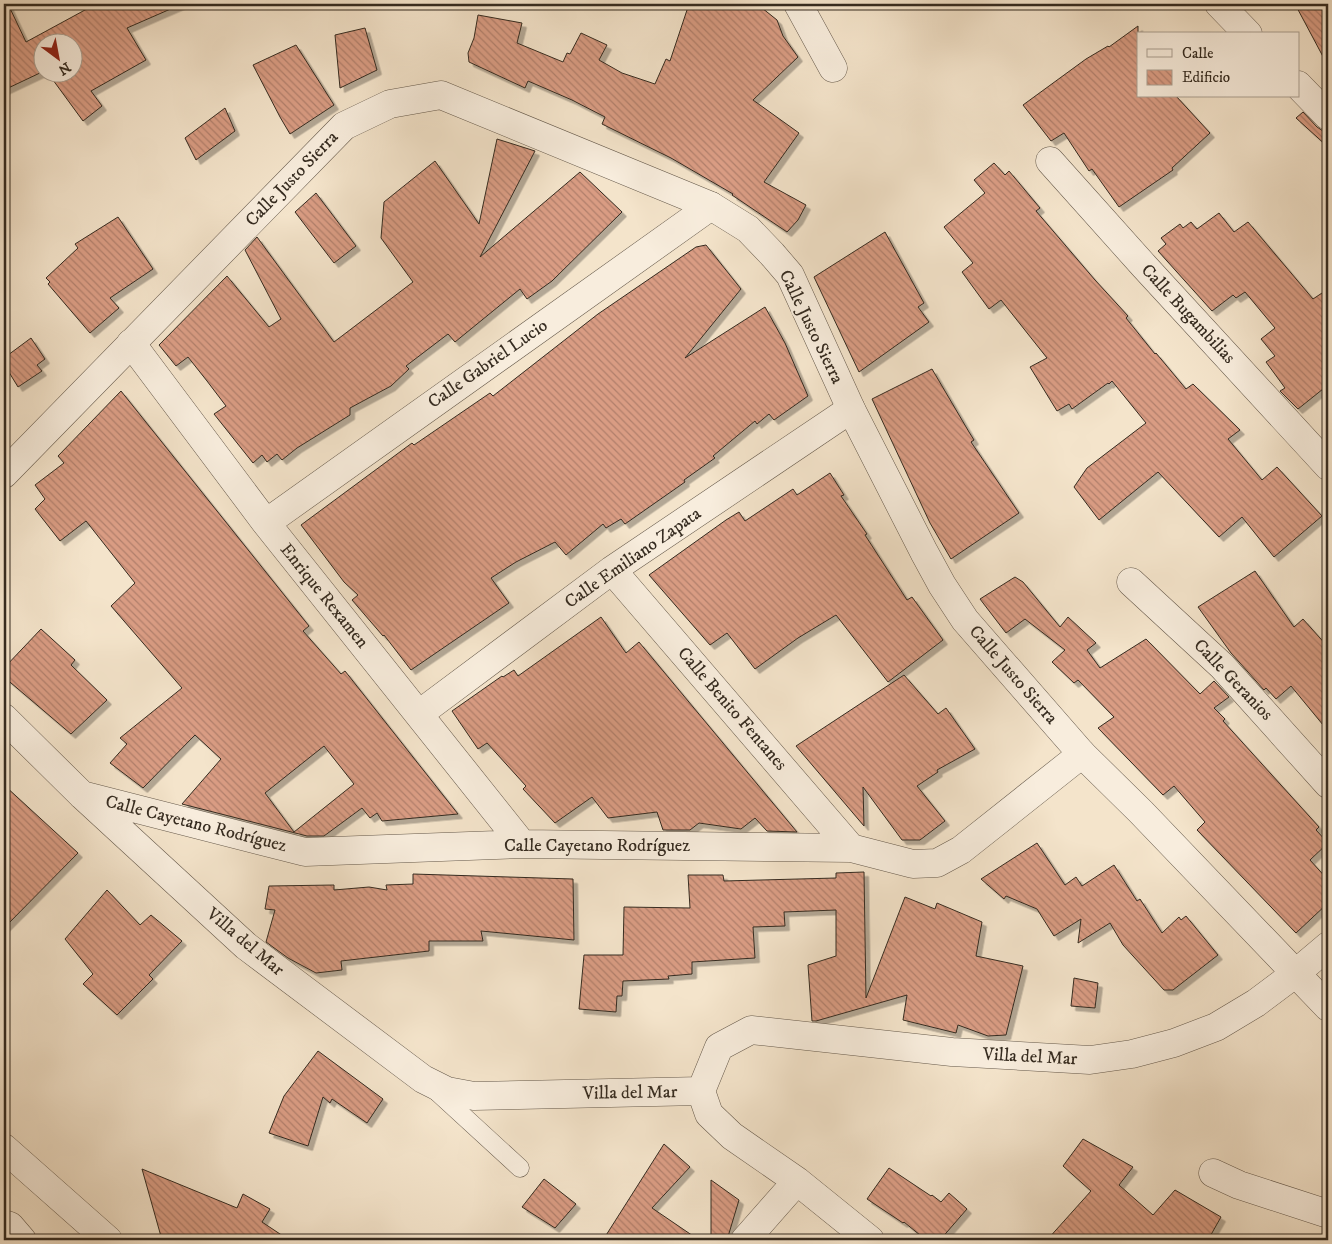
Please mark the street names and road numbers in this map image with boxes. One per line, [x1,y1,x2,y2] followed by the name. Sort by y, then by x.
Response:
[241,126,343,231] street label: Calle Justo Sierra
[1136,260,1240,368] street label: Calle Bugambilias
[774,266,848,388] street label: Calle Justo Sierra
[424,314,552,413] street label: Calle Gabriel Lucio
[561,502,706,613] street label: Calle Emiliano Zapata
[275,539,373,653] street label: Enrique Rexamen
[964,621,1062,729] street label: Calle Justo Sierra
[1189,635,1277,725] street label: Calle Geranios
[672,643,792,775] street label: Calle Benito Fentanes
[103,791,289,857] street label: Calle Cayetano Rodríguez
[504,835,690,857] street label: Calle Cayetano Rodríguez
[201,902,289,981] street label: Villa del Mar
[981,1043,1078,1070] street label: Villa del Mar
[581,1081,678,1105] street label: Villa del Mar

